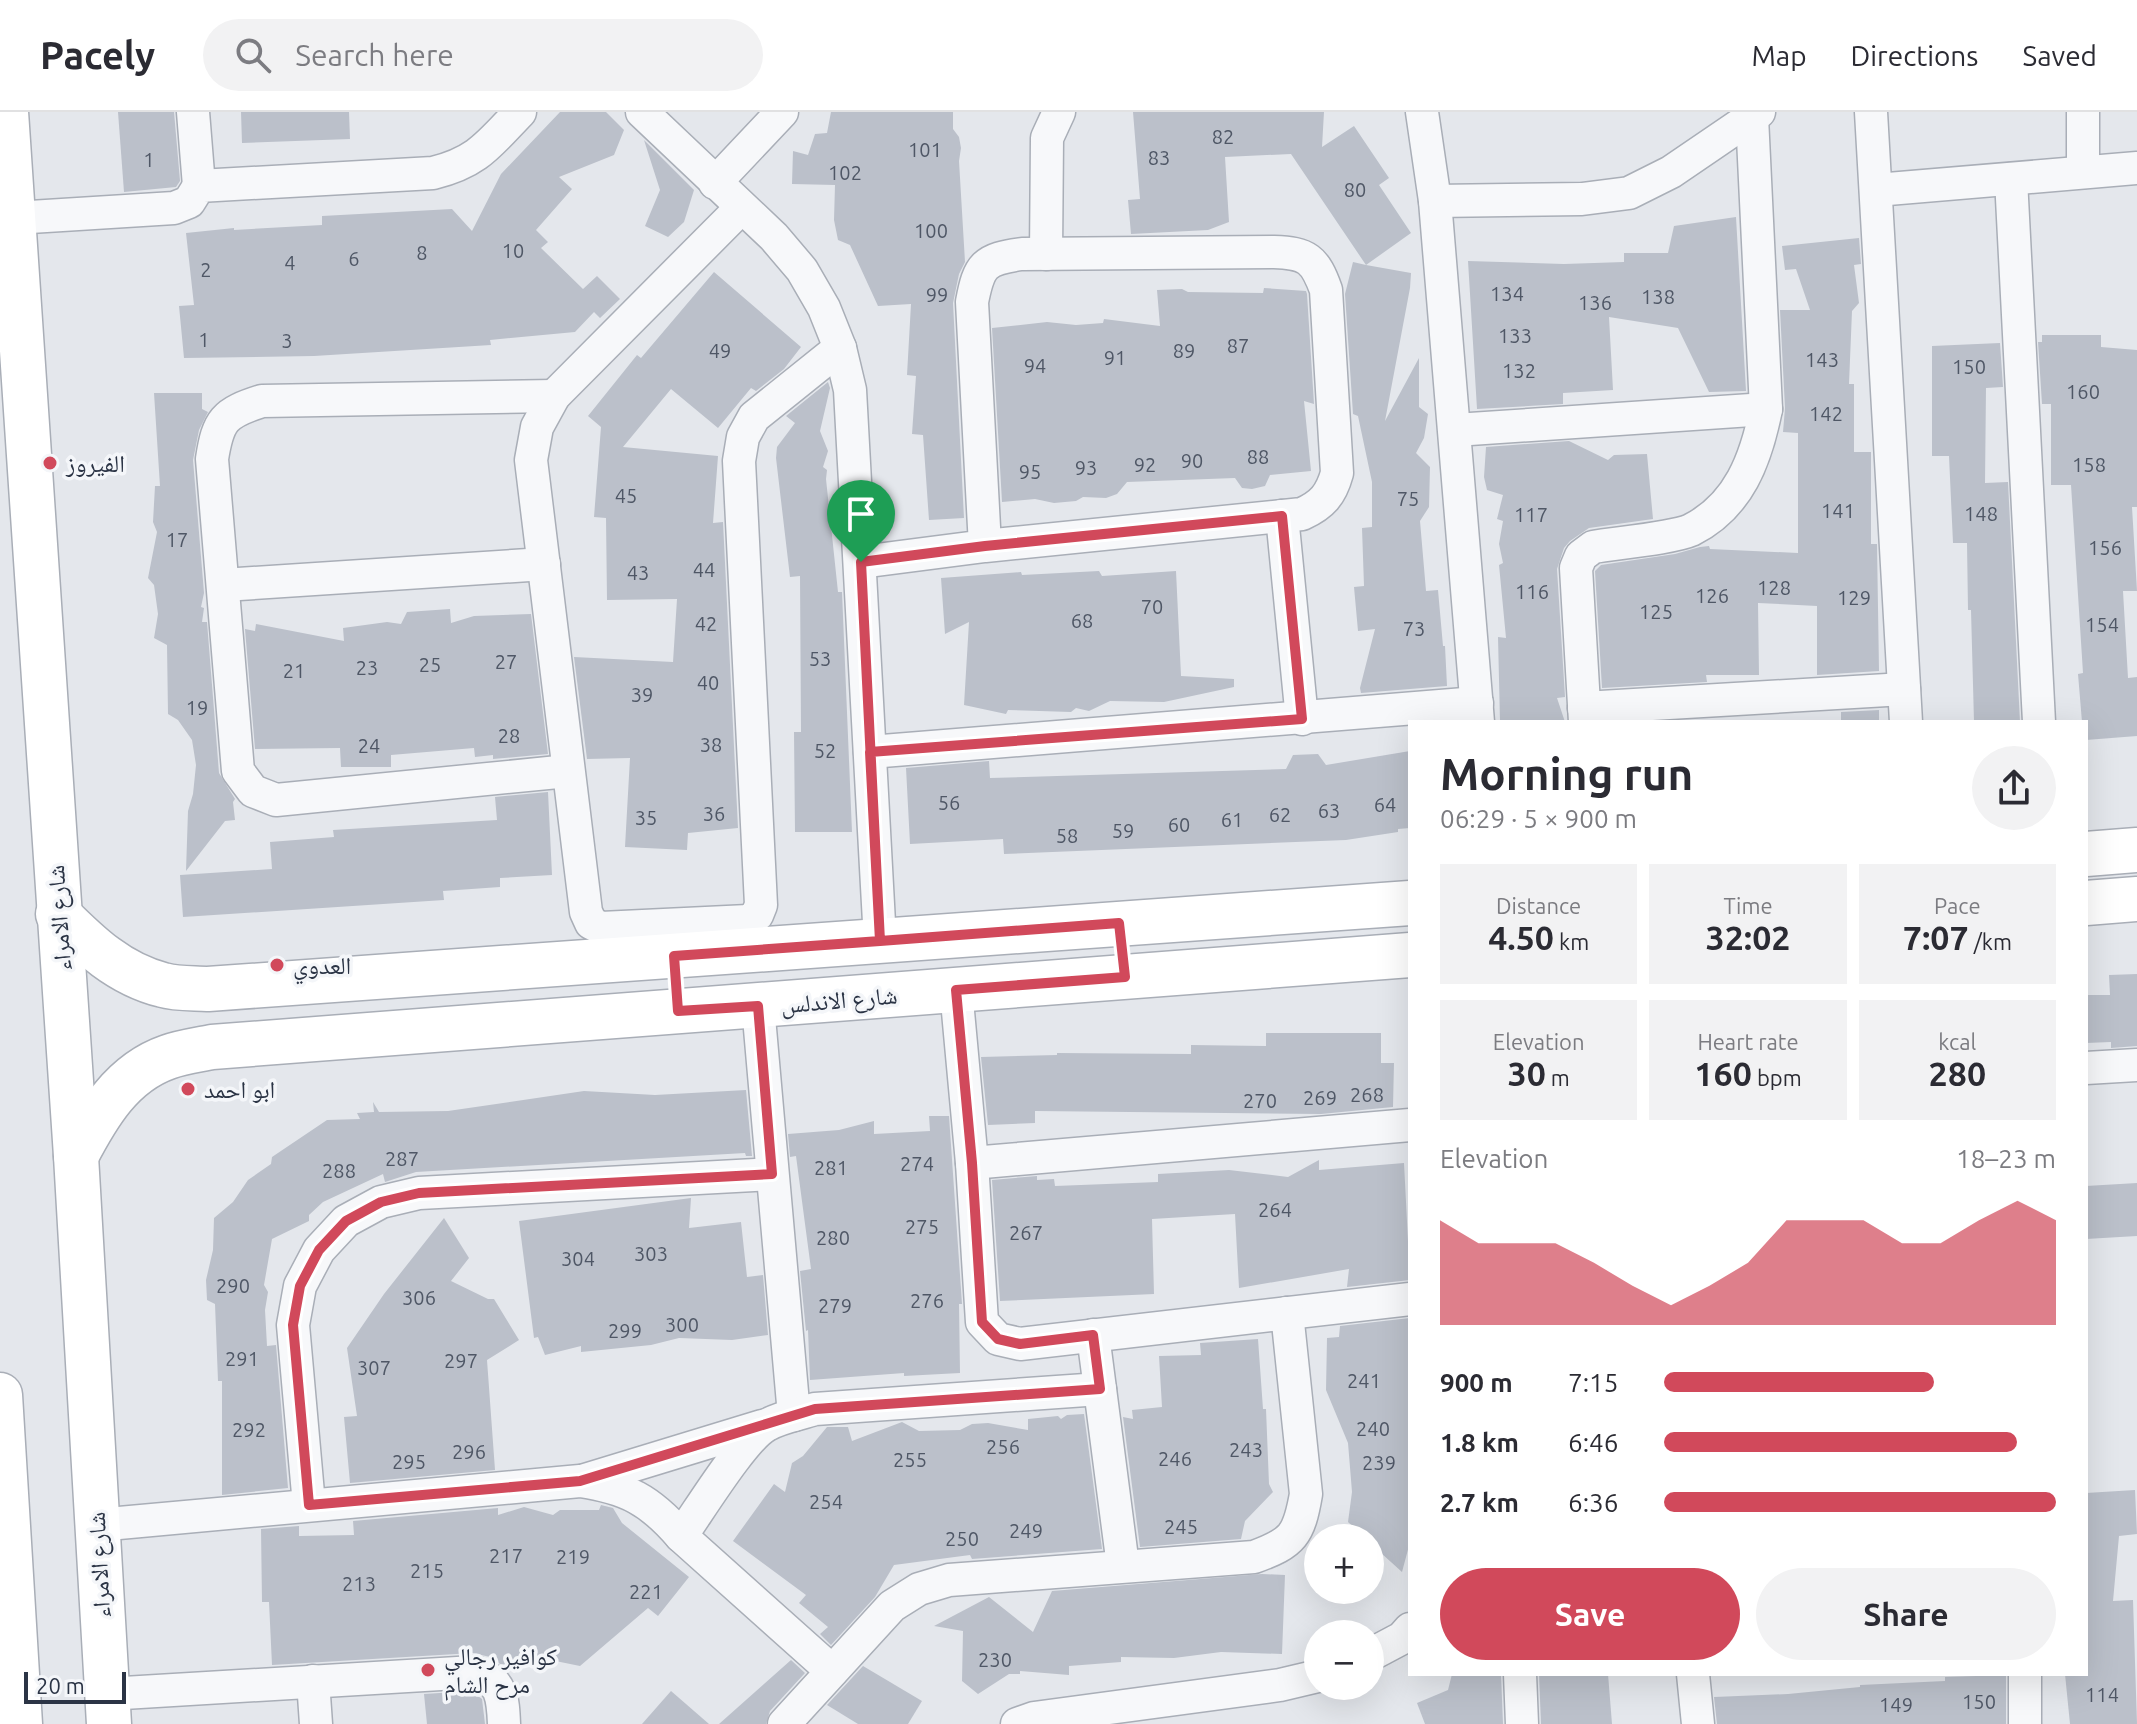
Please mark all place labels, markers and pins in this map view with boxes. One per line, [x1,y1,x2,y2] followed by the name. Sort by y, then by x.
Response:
[65,450,125,477] place label: الفيروز
[41,454,59,472] marker: الفيروز
[827,480,895,562] pin
[293,952,351,985] place label: العدوي
[268,956,286,974] marker: العدوي
[204,1076,275,1103] place label: ابو احمد
[179,1080,197,1098] marker: ابو احمد
[444,1643,557,1701] place label: كوافير رجالي مرح الشام
[419,1661,437,1679] marker: كوافير رجالي مرح الشام

